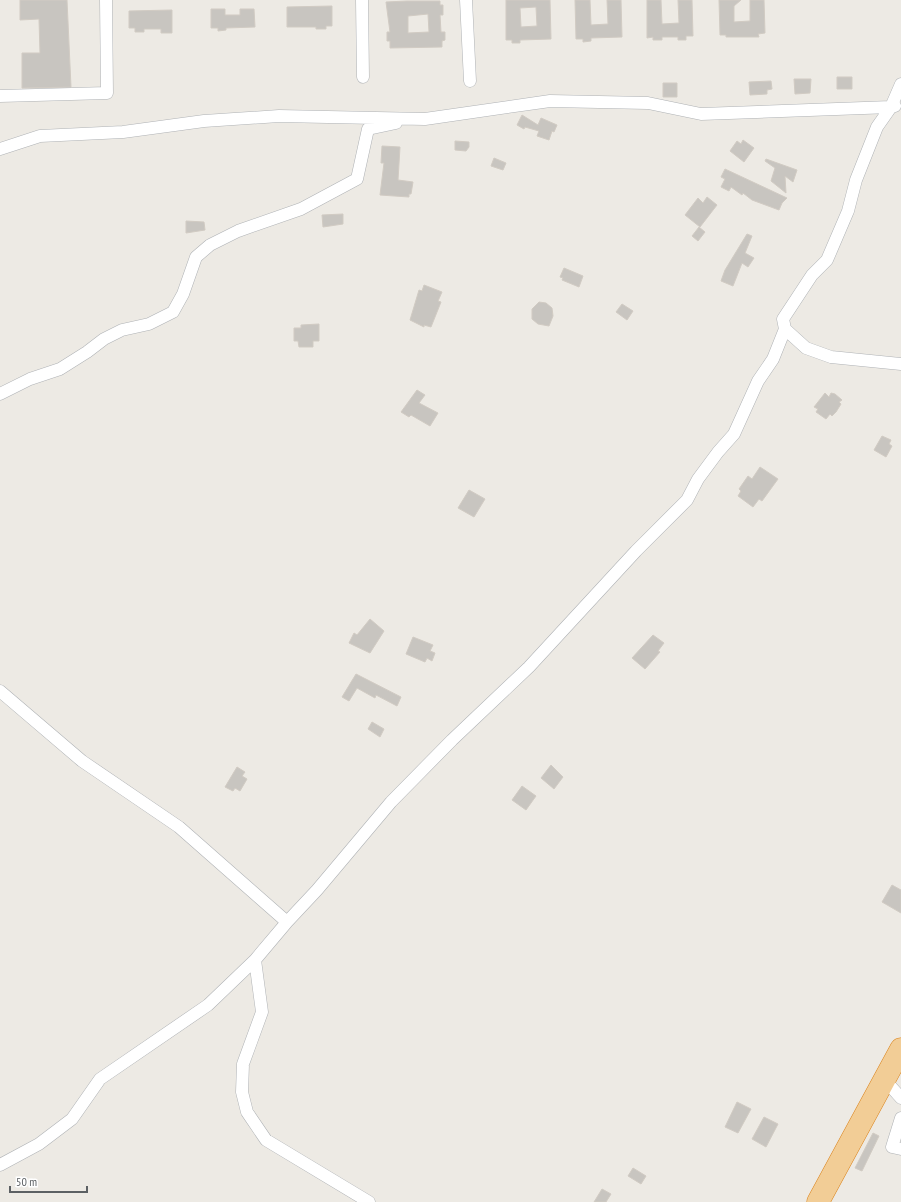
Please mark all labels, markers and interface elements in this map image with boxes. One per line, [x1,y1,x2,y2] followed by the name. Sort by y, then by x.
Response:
[10,1168,87,1194] scale bar
[16,1174,37,1189] text: 50 m

